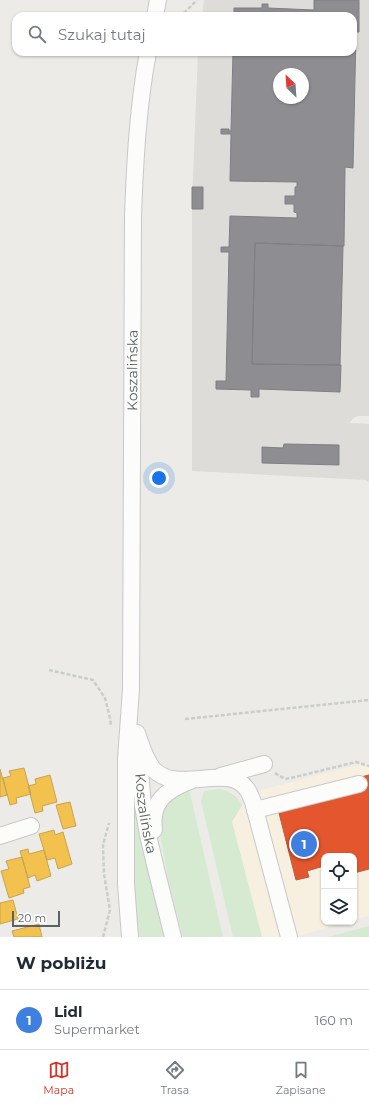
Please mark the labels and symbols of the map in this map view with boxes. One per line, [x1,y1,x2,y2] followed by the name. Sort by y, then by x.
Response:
[273,68,309,104] north arrow
[123,330,142,411] street label: Koszalińska
[149,468,169,488] your location
[131,773,161,855] street label: Koszalińska
[291,829,317,859] pin: 1
[12,909,60,928] scale bar

